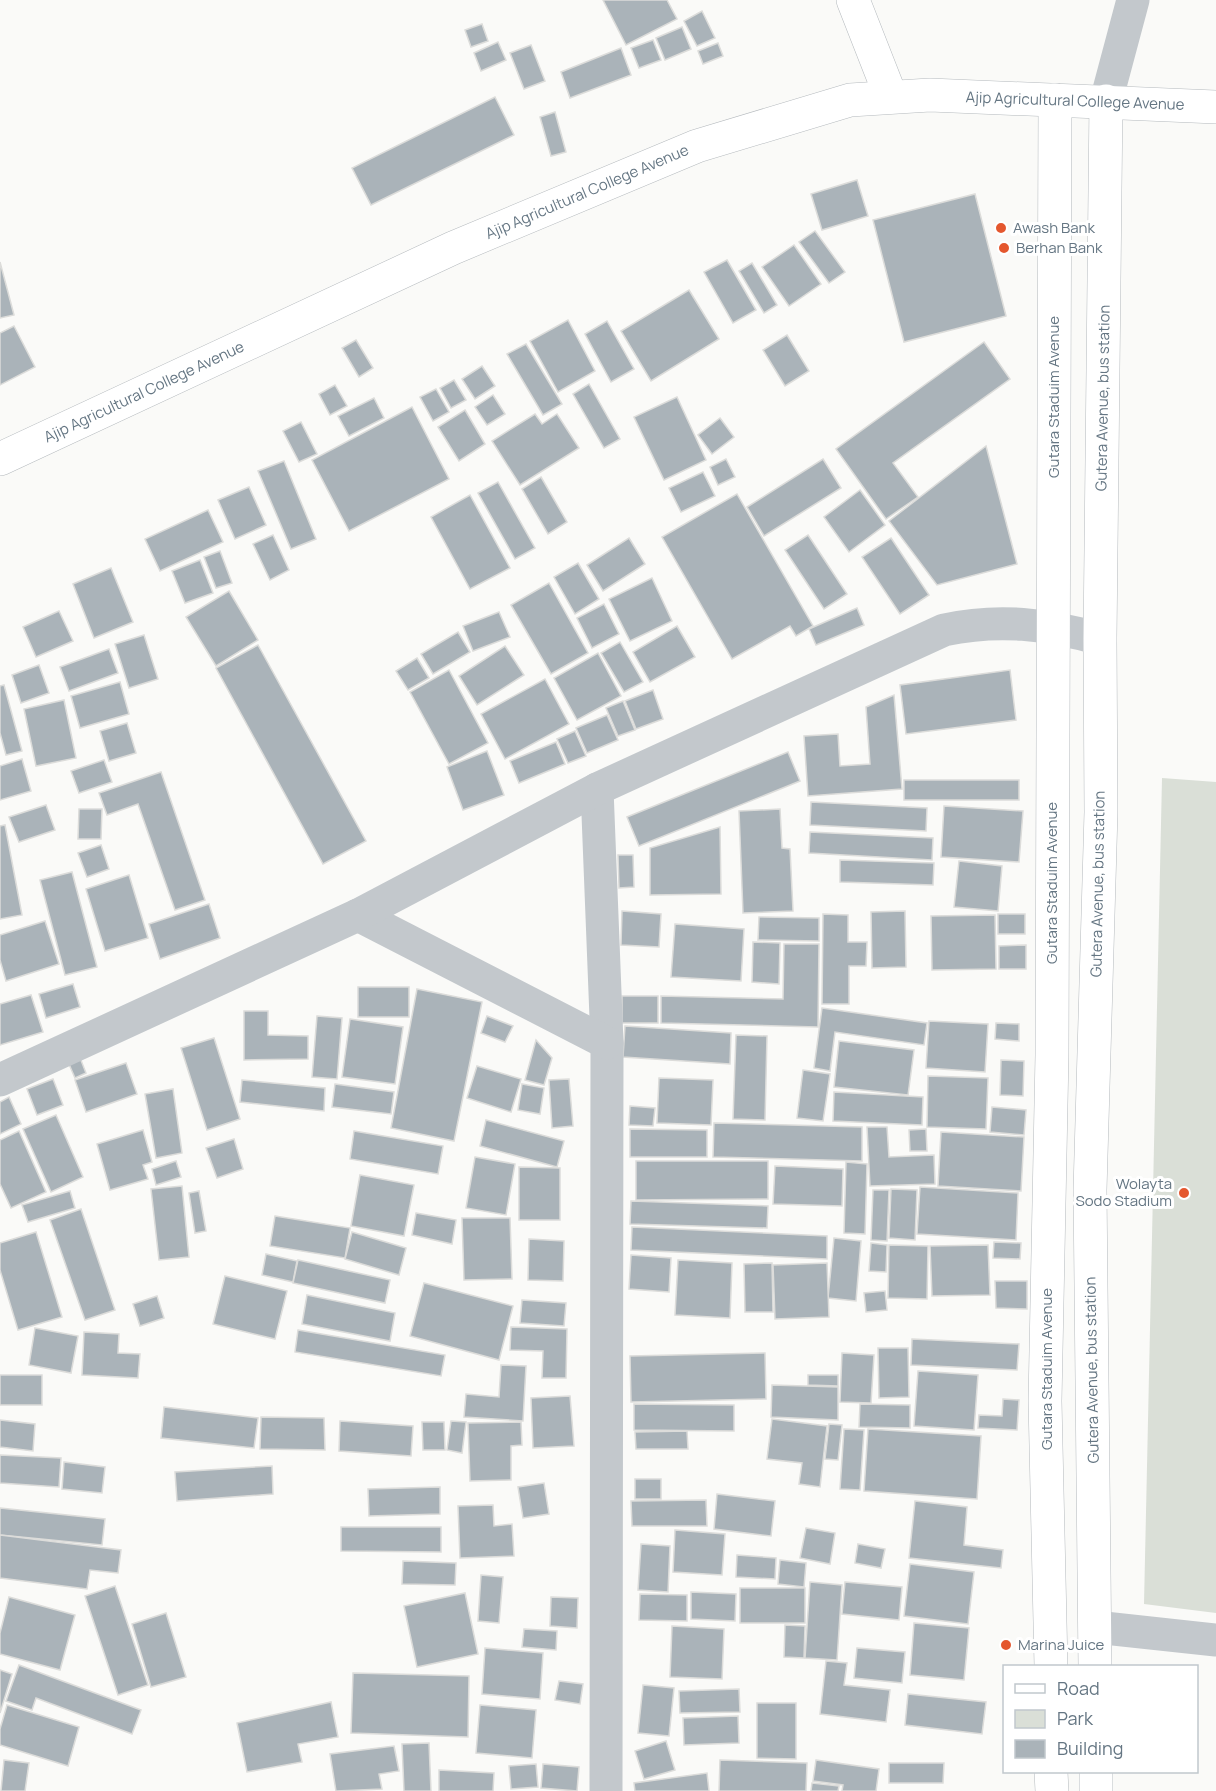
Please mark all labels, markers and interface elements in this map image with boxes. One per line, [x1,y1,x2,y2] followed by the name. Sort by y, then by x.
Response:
[965,86,1185,115] street label: Ajip Agricultural College Avenue
[482,139,692,244] street label: Ajip Agricultural College Avenue
[1013,217,1096,238] place label: Awash Bank
[994,221,1008,235] marker: Awash Bank
[1016,237,1103,258] place label: Berhan Bank
[997,241,1011,255] marker: Berhan Bank
[1090,304,1115,491] street label: Gutera Avenue, bus station
[1043,316,1064,478] street label: Gutara Staduim Avenue
[40,336,248,447] street label: Ajip Agricultural College Avenue
[1085,790,1110,977] street label: Gutera Avenue, bus station
[1041,802,1062,964] street label: Gutara Staduim Avenue
[1076,1173,1172,1211] place label: Wolayta Sodo Stadium
[1177,1186,1191,1200] marker: Wolayta Sodo Stadium
[1079,1276,1104,1463] street label: Gutera Avenue, bus station
[1036,1288,1057,1450] street label: Gutara Staduim Avenue
[1018,1634,1105,1655] place label: Marina Juice
[999,1638,1013,1652] marker: Marina Juice
[1003,1665,1198,1773] legend
[1057,1676,1100,1700] text: Road
[1057,1706,1094,1730] text: Park
[1057,1736,1123,1760] text: Building

